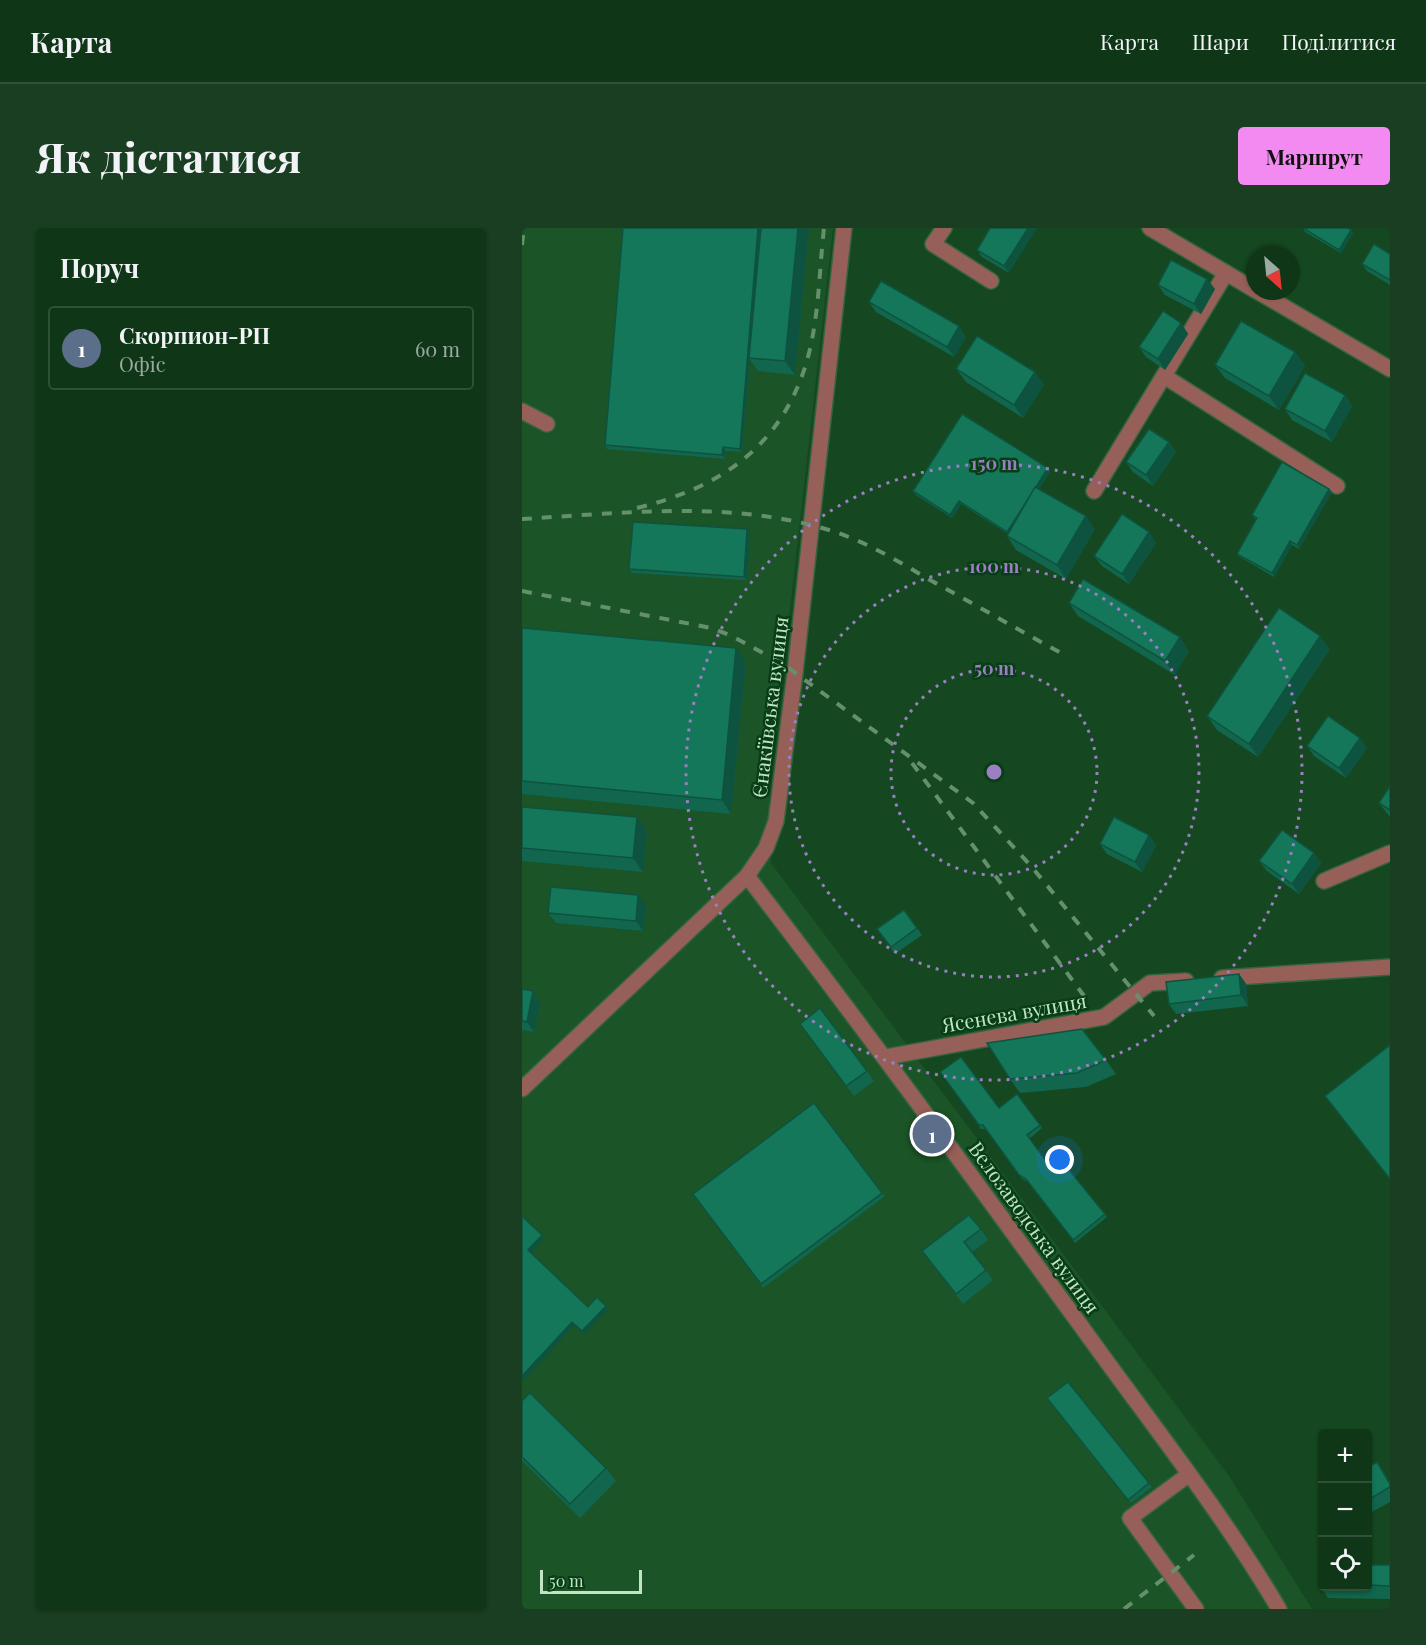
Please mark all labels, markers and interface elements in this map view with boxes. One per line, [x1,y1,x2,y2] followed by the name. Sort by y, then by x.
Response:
[30,23,112,60] text: Карта
[1100,27,1159,55] text: Карта
[1192,27,1249,55] text: Шари
[1282,27,1396,55] text: Поділитися
[1238,127,1390,185] button: Маршрут
[36,128,301,184] text: Як дістатися
[1246,246,1300,300] north arrow
[60,250,139,285] text: Поруч
[119,320,270,350] text: Скорпион-РП
[78,335,85,362] text: 1
[415,335,460,362] text: 60 m
[119,350,165,377] text: Офіс
[970,451,1018,475] text: 150 m
[969,554,1020,578] text: 100 m
[745,615,794,799] street label: Єнакіївська вулиця
[974,656,1015,680] text: 50 m
[984,762,1004,782] centre of rings
[939,986,1089,1038] street label: Ясенева вулиця
[912,1112,952,1156] pin: 1
[963,1136,1107,1319] street label: Велозаводська вулиця
[1045,1145,1074,1174] your location
[1318,1429,1372,1591] map controls
[1318,1429,1372,1483] button: +
[1318,1483,1372,1537] button: −
[1318,1537,1372,1591] button: locate
[540,1567,642,1594] scale bar
[549,1570,583,1591] text: 50 m

